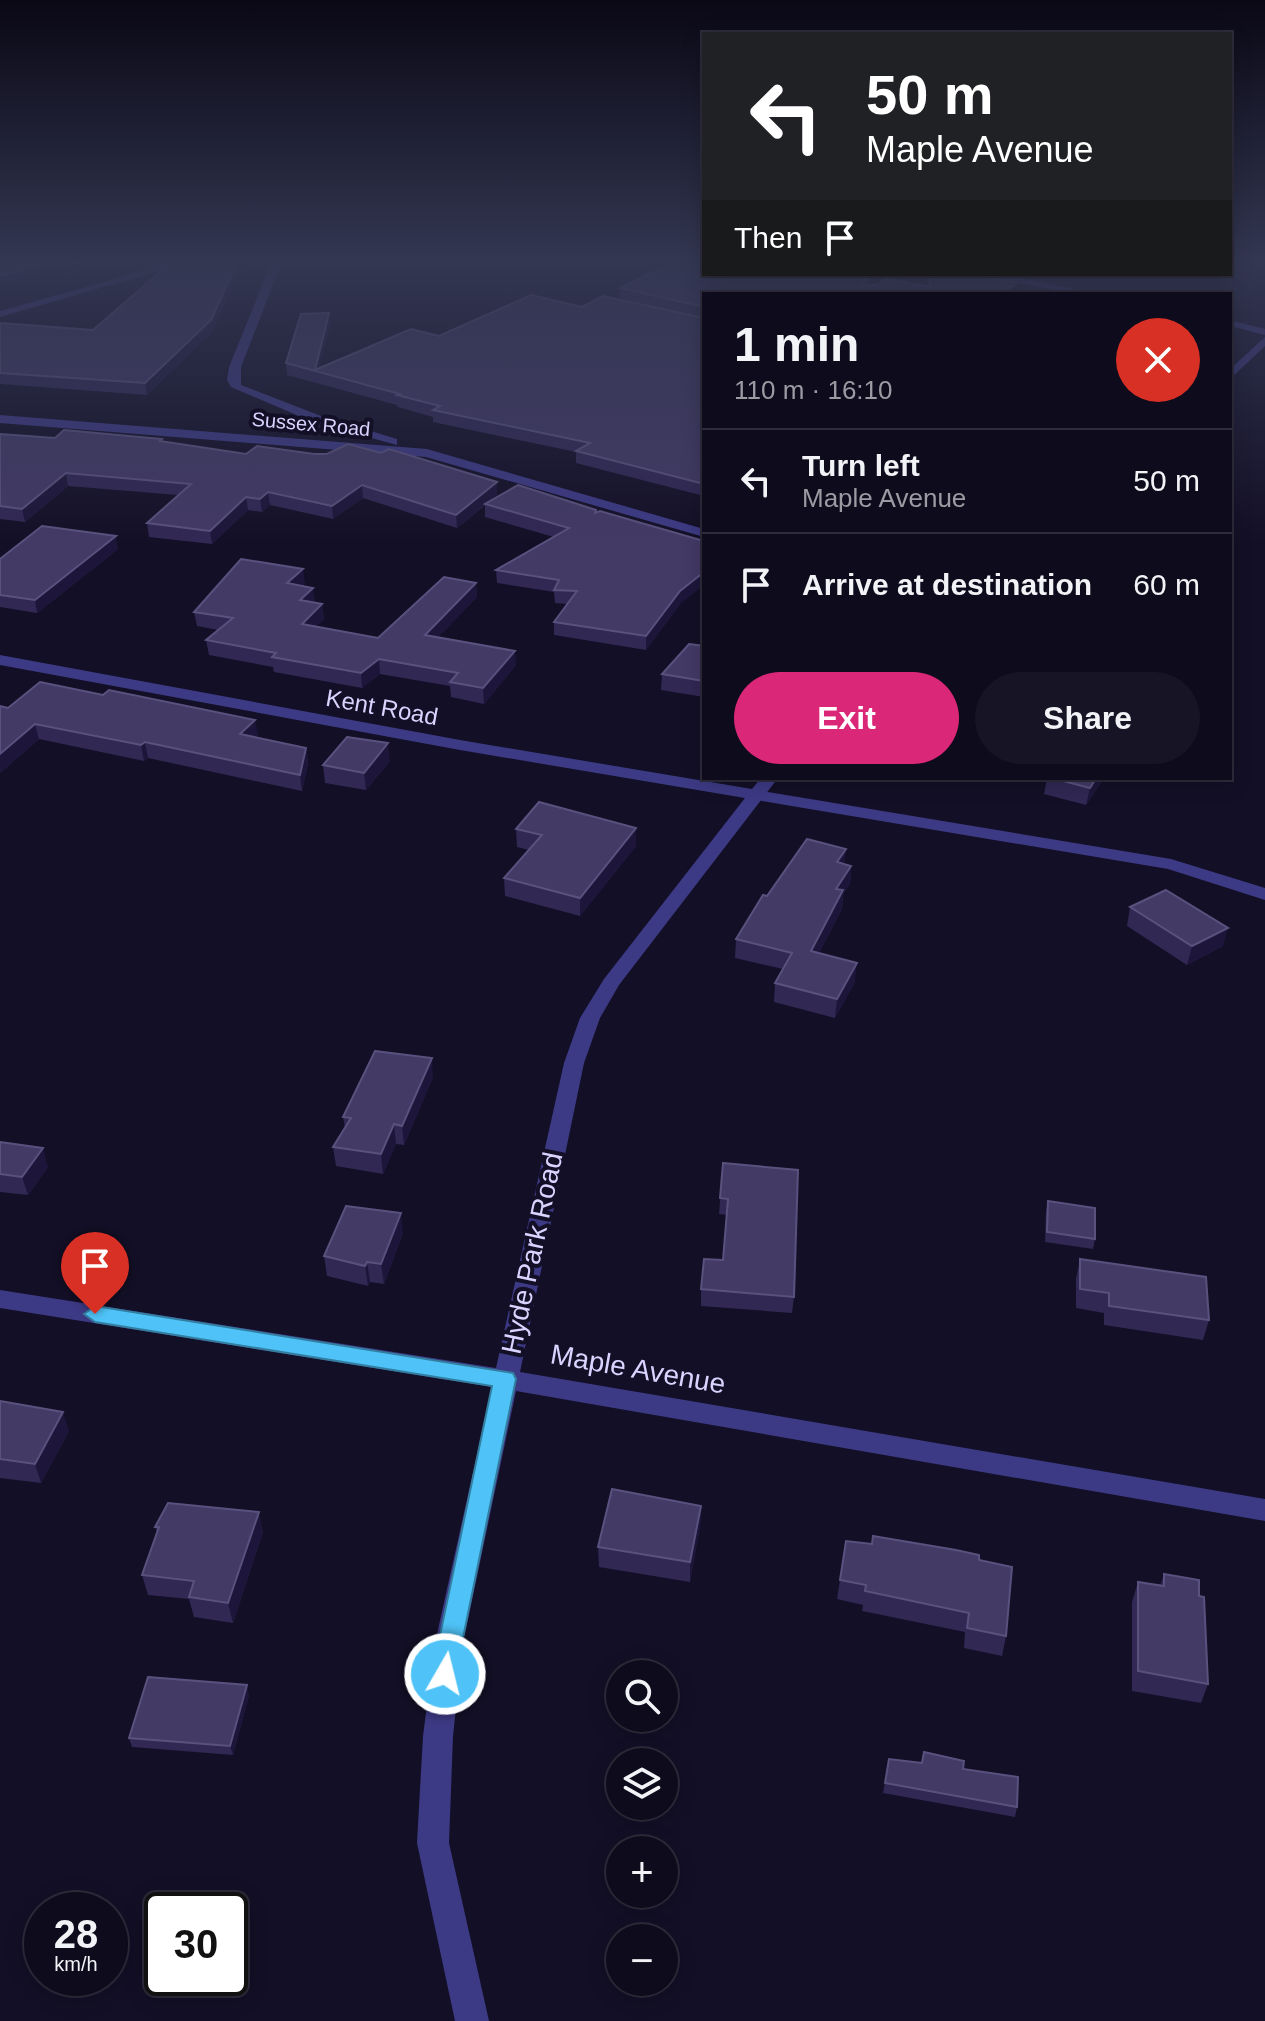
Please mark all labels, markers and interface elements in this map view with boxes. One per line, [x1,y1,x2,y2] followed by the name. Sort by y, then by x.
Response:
[866,63,994,126] text: 50 m
[734,64,838,168] icon: left
[866,129,1094,170] text: Maple Avenue
[818,216,862,260] icon: arrive
[734,221,802,254] text: Then
[734,318,859,371] text: 1 min
[1116,318,1200,402] button: close
[734,375,893,405] text: 110 m · 16:10
[251,408,371,440] street label: Sussex Road
[802,449,920,482] text: Turn left
[734,459,778,503] icon: left
[1133,464,1200,497] text: 50 m
[802,483,966,513] text: Maple Avenue
[734,563,778,607] icon: arrive
[802,568,1092,601] text: Arrive at destination
[1133,568,1200,601] text: 60 m
[734,672,959,764] button: Exit
[975,672,1200,764] button: Share
[324,684,440,730] street label: Kent Road
[495,1149,569,1357] street label: Hyde Park Road
[61,1232,129,1314] pin
[73,1244,117,1288] icon: arrive
[548,1338,728,1400] street label: Maple Avenue
[403,1632,487,1716] position arrow
[606,1660,678,1996] map controls
[606,1660,678,1732] button: search
[606,1748,678,1820] button: layers
[606,1836,678,1908] button: +
[144,1892,248,1996] speed limit sign: 30
[54,1912,98,1956] text: 28
[606,1924,678,1996] button: −
[54,1953,98,1975] text: km/h

